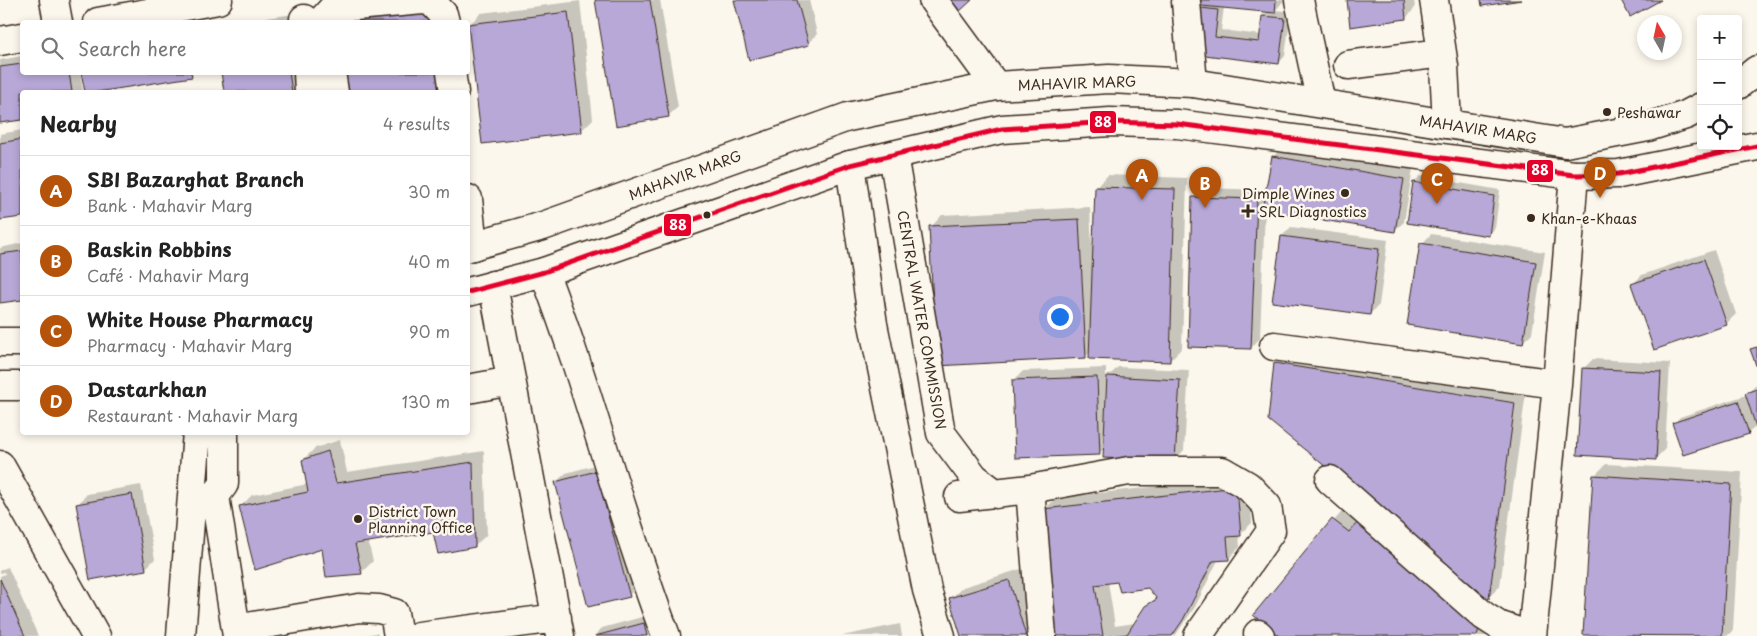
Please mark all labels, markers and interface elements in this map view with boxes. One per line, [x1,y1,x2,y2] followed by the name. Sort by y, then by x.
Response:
[1637,15,1682,60] north arrow
[1697,15,1742,150] map controls
[1697,15,1742,60] button: +
[20,20,470,75] search box
[38,34,66,62] icon: search
[78,34,187,62] text: Search here
[1697,60,1742,105] button: −
[1017,70,1137,96] street label: MAHAVIR MARG
[1617,102,1682,123] place label: Peshawar
[1697,105,1742,150] button: locate
[1601,106,1613,118] marker: Peshawar
[40,107,117,139] text: Nearby
[1418,109,1538,149] street label: MAHAVIR MARG
[1089,110,1117,134] line badge: 88
[383,111,450,135] text: 4 results
[1094,111,1112,132] text: 88
[626,145,744,205] street label: MAHAVIR MARG
[1584,157,1616,198] pin: D
[1126,159,1158,200] pin: A
[1526,159,1554,183] line badge: 88
[1531,159,1549,180] text: 88
[1421,163,1453,204] pin: C
[87,165,304,193] text: SBI Bazarghat Branch
[1189,167,1221,208] pin: B
[50,179,62,203] text: A
[408,179,450,203] text: 30 m
[1242,183,1335,204] place label: Dimple Wines
[1339,187,1351,199] marker: Dimple Wines
[87,193,252,217] text: Bank · Mahavir Marg
[1259,201,1367,222] place label: SRL Diagnostics
[1241,204,1255,218] marker: SRL Diagnostics
[1541,208,1637,229] place label: Khan-e-Khaas
[892,209,952,431] street label: CENTRAL WATER COMMISSION
[702,210,712,220] unlabelled marker
[1525,212,1537,224] marker: Khan-e-Khaas
[663,213,692,237] line badge: 88
[669,214,687,235] text: 88
[87,235,232,263] text: Baskin Robbins
[51,249,61,273] text: B
[408,249,450,273] text: 40 m
[87,263,249,287] text: Café · Mahavir Marg
[1047,304,1073,330] your location
[87,305,313,333] text: White House Pharmacy
[50,319,62,343] text: C
[409,319,450,343] text: 90 m
[87,333,292,357] text: Pharmacy · Mahavir Marg
[87,375,207,403] text: Dastarkhan
[50,389,62,413] text: D
[402,389,450,413] text: 130 m
[87,403,298,427] text: Restaurant · Mahavir Marg
[368,501,472,538] place label: District Town Planning Office
[352,513,364,525] marker: District Town Planning Office

